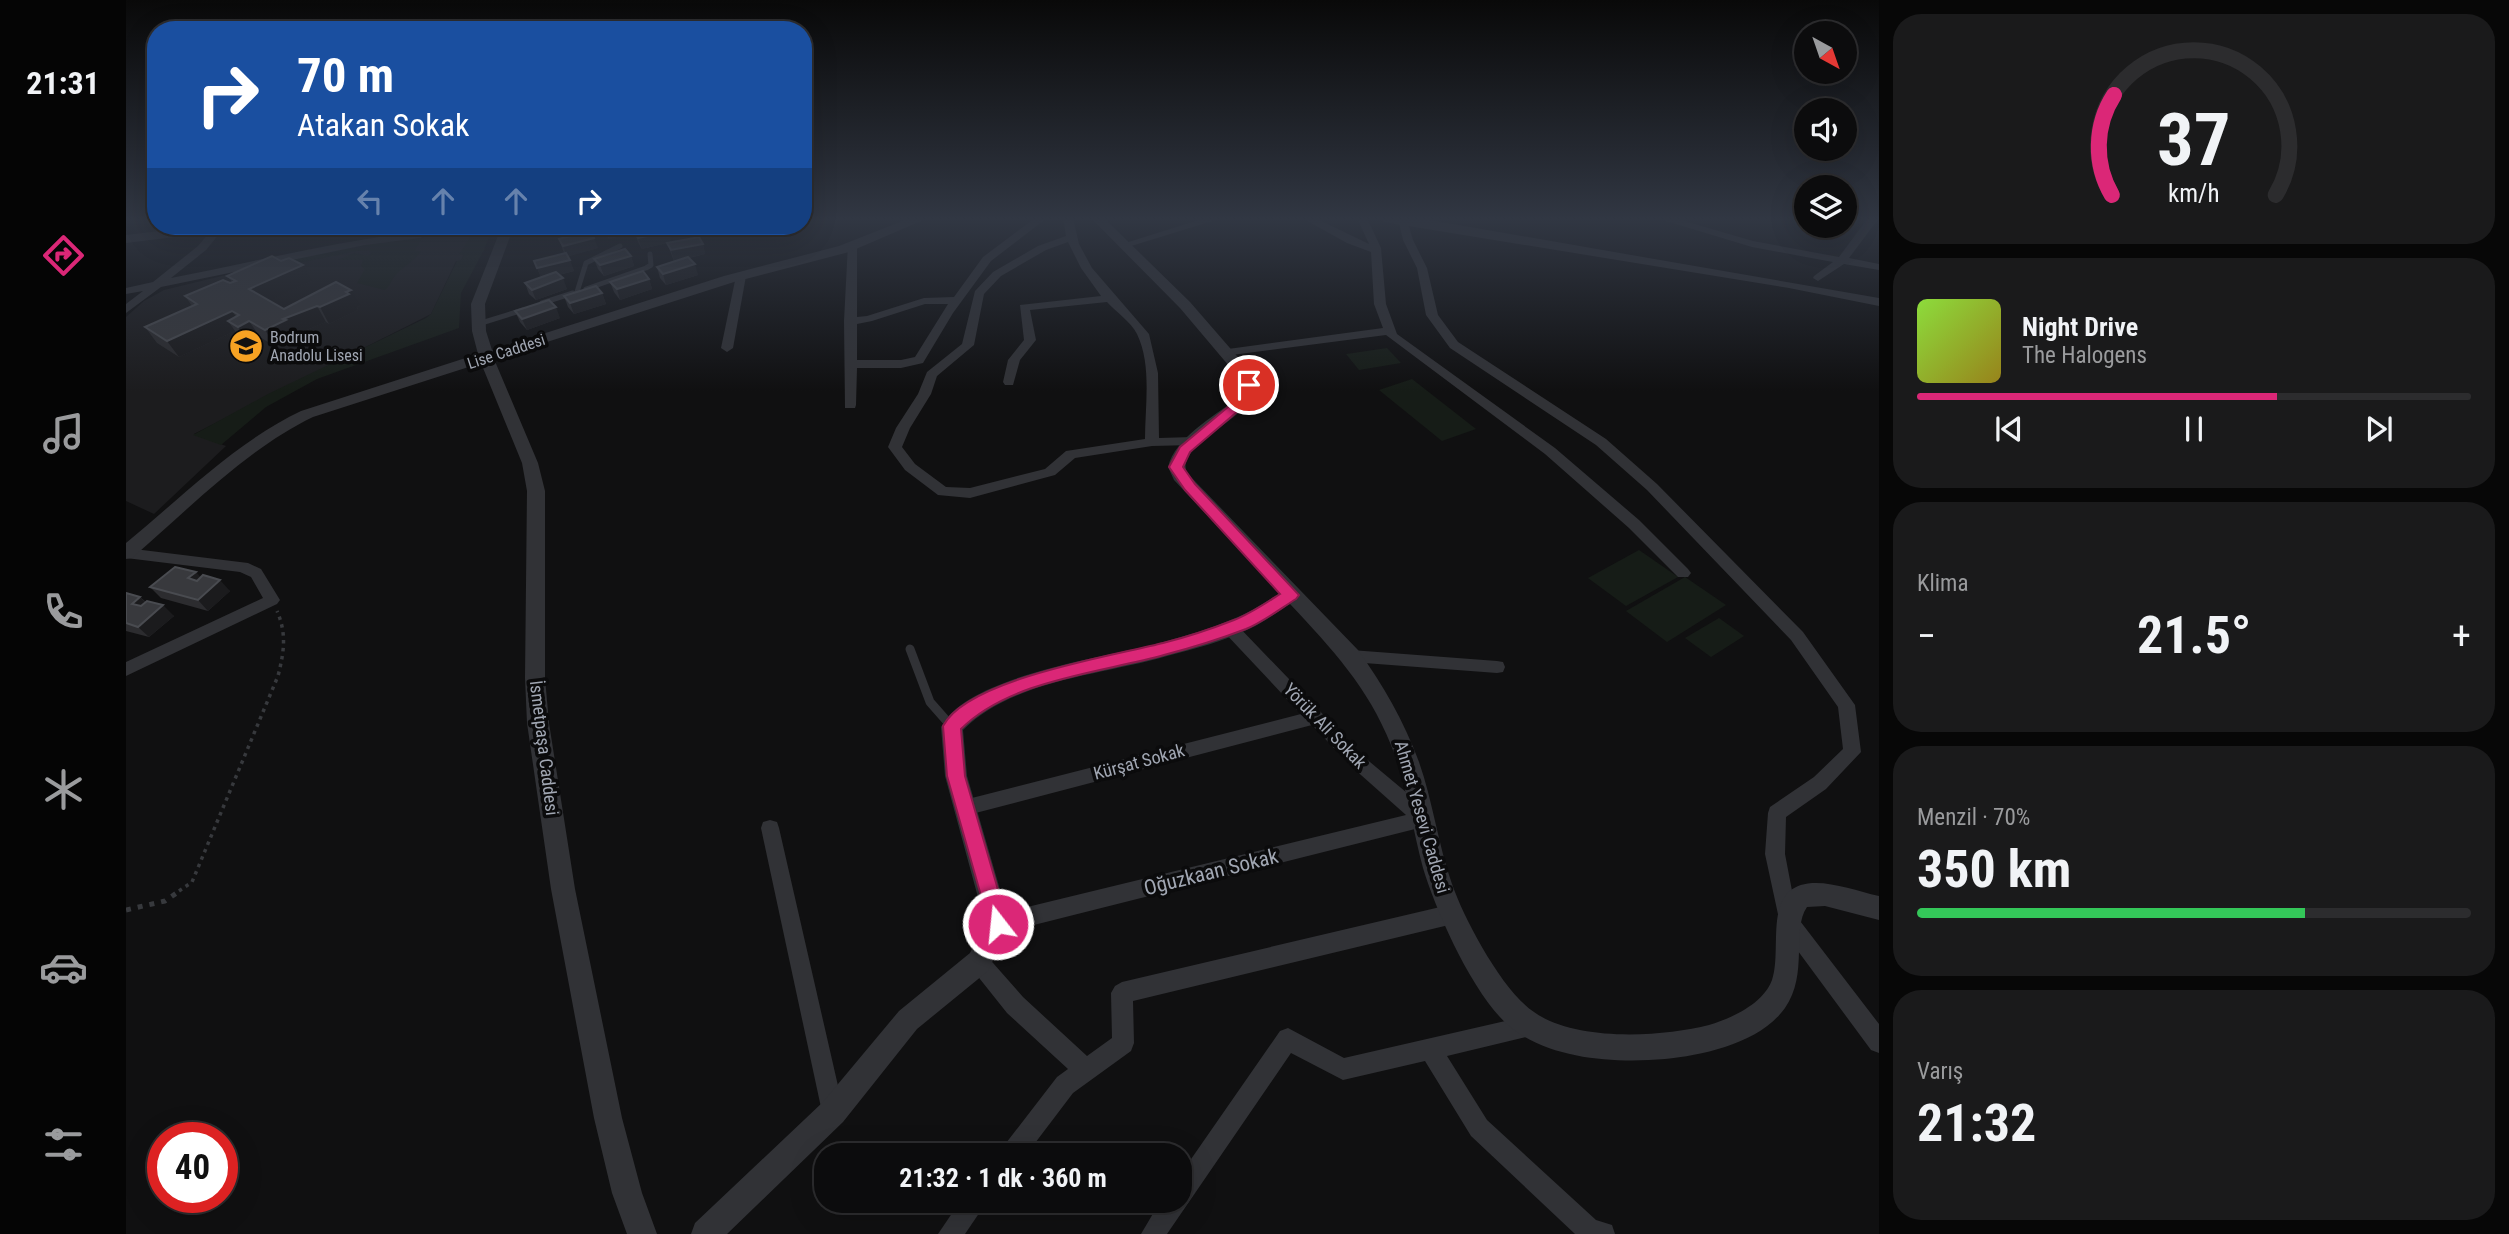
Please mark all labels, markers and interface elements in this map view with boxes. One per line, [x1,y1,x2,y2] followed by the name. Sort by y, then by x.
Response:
[1794,21,1857,84] north arrow
[1794,21,1857,238] map controls
[297,47,394,104] text: 70 m
[182,49,273,140] icon: right
[26,64,100,102] text: 21:31
[2157,97,2231,183] text: 37
[1794,98,1857,161] button: sound
[297,106,469,144] text: Atakan Sokak
[1794,175,1857,238] button: layers
[2168,179,2220,208] text: km/h
[351,182,389,220] icon: left
[424,182,462,220] icon: ahead
[497,182,535,220] icon: ahead
[570,182,608,220] icon: right
[39,231,88,280] icon: directions
[2022,312,2138,342] text: Night Drive
[227,327,265,365] school or university icon: Bodrum Anadolu Lisesi
[270,328,363,365] place label: Bodrum Anadolu Lisesi
[465,330,548,373] street label: Lise Caddesi
[2022,342,2147,369] text: The Halogens
[1219,355,1279,415] pin
[1230,366,1268,404] icon: arrive
[39,409,88,458] icon: music
[1990,410,2028,448] icon: previous
[2175,410,2213,448] icon: pause
[2360,410,2398,448] icon: next
[1917,570,1968,597] text: Klima
[39,587,88,636] icon: phone
[2137,605,2251,666] text: 21.5°
[1917,614,1936,658] text: −
[2452,614,2471,658] text: +
[526,679,563,817] street label: İsmetpaşa Caddesi
[1279,679,1371,773] street label: Yörük Ali Sokak
[1391,738,1454,896] street label: Ahmet Yesevi Caddesi
[1091,739,1187,784] street label: Kürşat Sokak
[39,765,88,814] icon: climate
[1917,804,2030,831] text: Menzil · 70%
[1917,839,2071,900] text: 350 km
[1141,844,1281,900] street label: Oğuzkaan Sokak
[961,887,1035,961] position arrow
[39,943,88,992] icon: car
[1917,1058,1963,1085] text: Varış
[1917,1093,2036,1154] text: 21:32
[39,1120,88,1169] icon: filters
[147,1122,238,1213] speed limit sign: 40
[899,1163,1107,1193] text: 21:32 · 1 dk · 360 m

